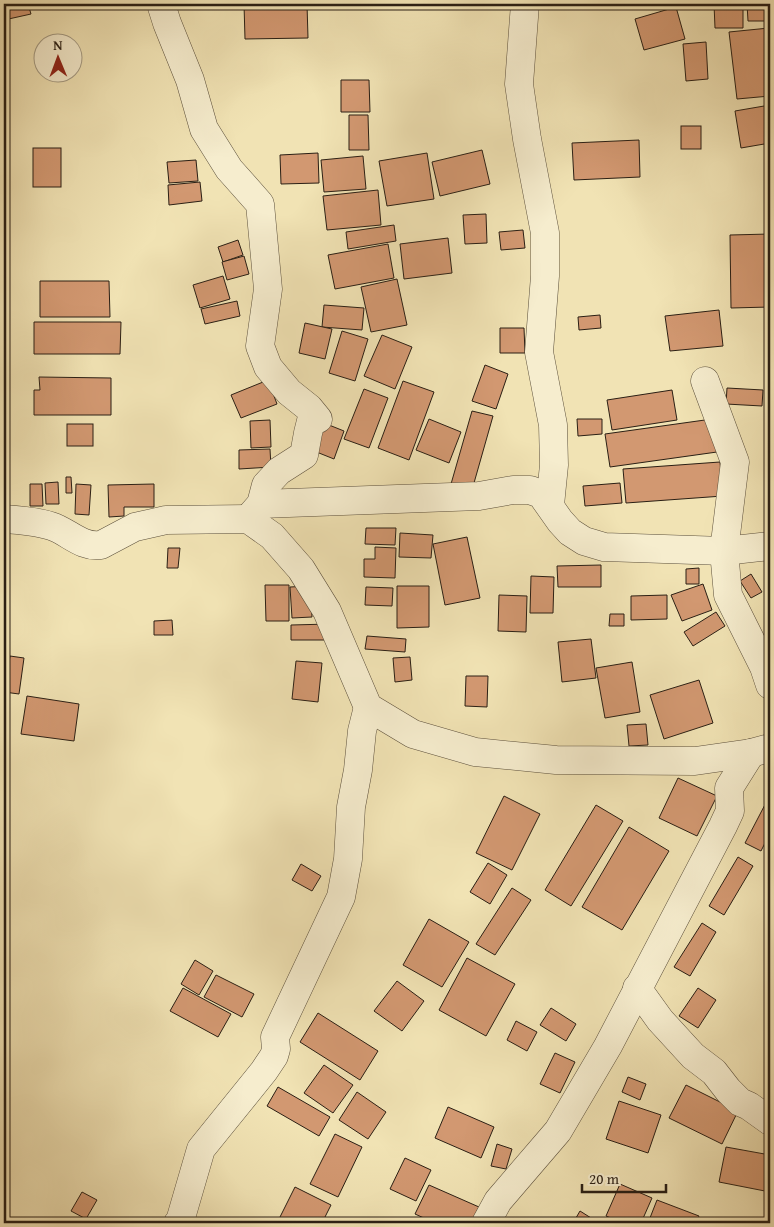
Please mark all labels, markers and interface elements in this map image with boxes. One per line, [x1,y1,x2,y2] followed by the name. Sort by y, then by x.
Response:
[32,32,82,82] north arrow
[53,35,63,55] text: N
[582,1162,665,1194] scale bar
[589,1168,620,1189] text: 20 m

